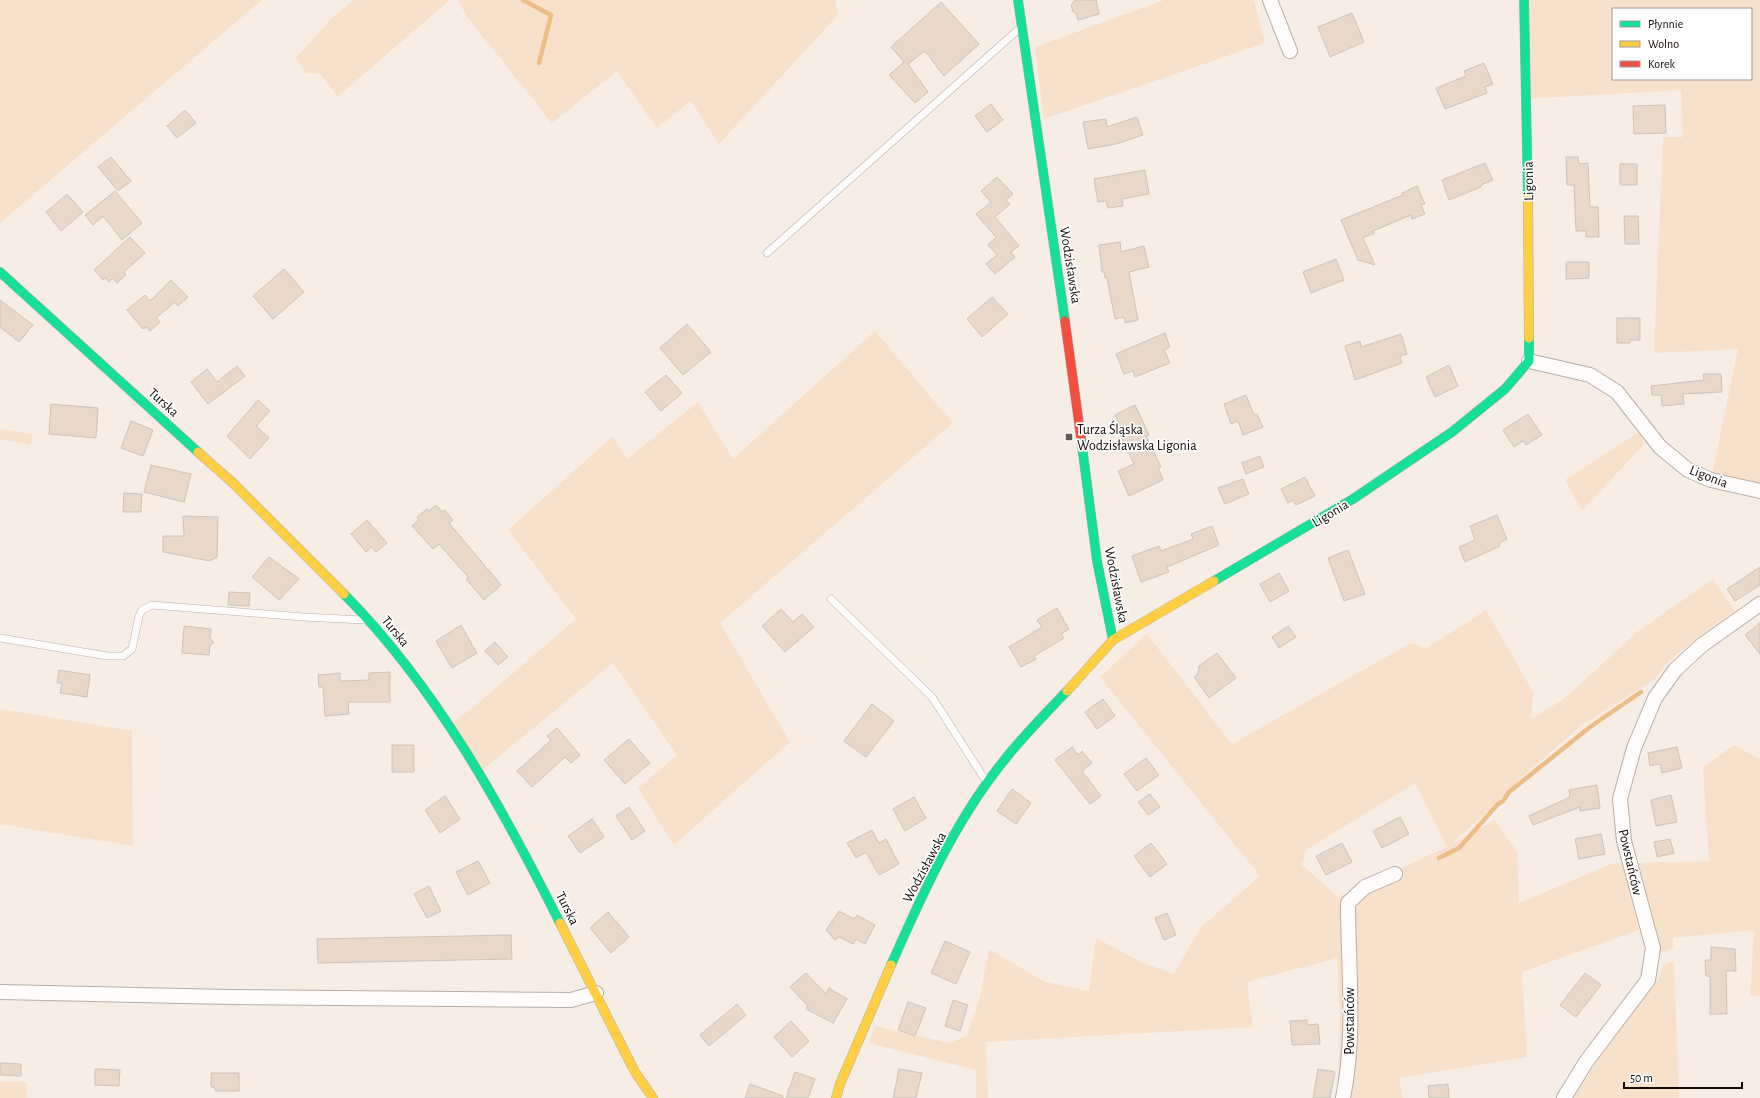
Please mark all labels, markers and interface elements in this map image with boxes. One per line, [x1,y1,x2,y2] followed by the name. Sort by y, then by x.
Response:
[1612,8,1752,80] legend
[1648,18,1683,31] text: Płynnie
[1648,38,1679,50] text: Wolno
[1648,58,1675,70] text: Korek
[1522,160,1536,201] street label: Ligonia
[1057,226,1083,305] street label: Wodzisławska
[146,386,181,420] street label: Turska
[1077,420,1197,453] place label: Turza Śląska Wodzisławska Ligonia
[1064,432,1074,442] marker: Turza Śląska Wodzisławska Ligonia
[1688,463,1730,491] street label: Ligonia
[1310,497,1352,530] street label: Ligonia
[1102,546,1130,625] street label: Wodzisławska
[379,614,412,650] street label: Turska
[1616,828,1645,897] street label: Powstańców
[901,830,949,905] street label: Wodzisławska
[553,890,582,928] street label: Turska
[1343,987,1357,1055] street label: Powstańców
[1624,1064,1742,1090] scale bar
[1630,1072,1653,1084] text: 50 m

